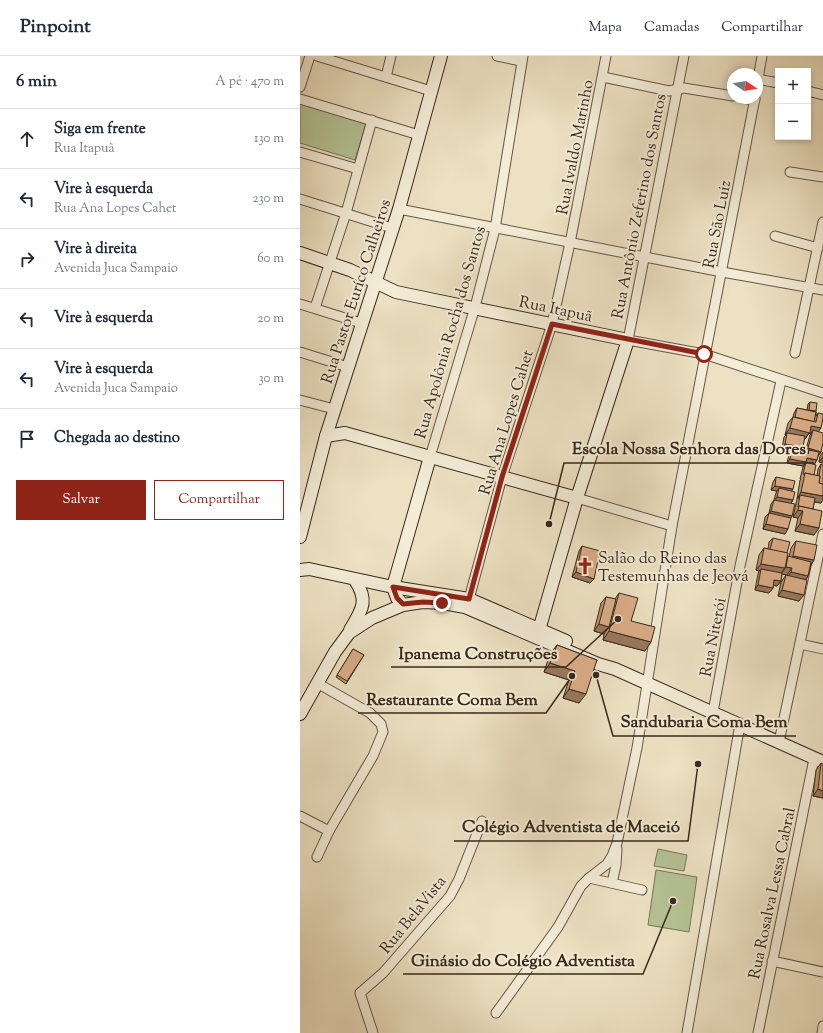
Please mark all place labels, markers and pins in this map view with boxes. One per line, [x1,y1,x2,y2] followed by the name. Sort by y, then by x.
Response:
[564,434,814,463] callout: Escola Nossa Senhora das Dores
[598,548,749,589] place label: Salão do Reino das Testemunhas de Jeová
[575,556,595,576] church icon: Salão do Reino das Testemunhas de Jeová
[391,638,566,667] callout: Ipanema Construções
[358,684,546,713] callout: Restaurante Coma Bem
[613,707,796,736] callout: Sandubaria Coma Bem
[454,812,688,841] callout: Colégio Adventista de Maceió
[403,945,643,974] callout: Ginásio do Colégio Adventista

